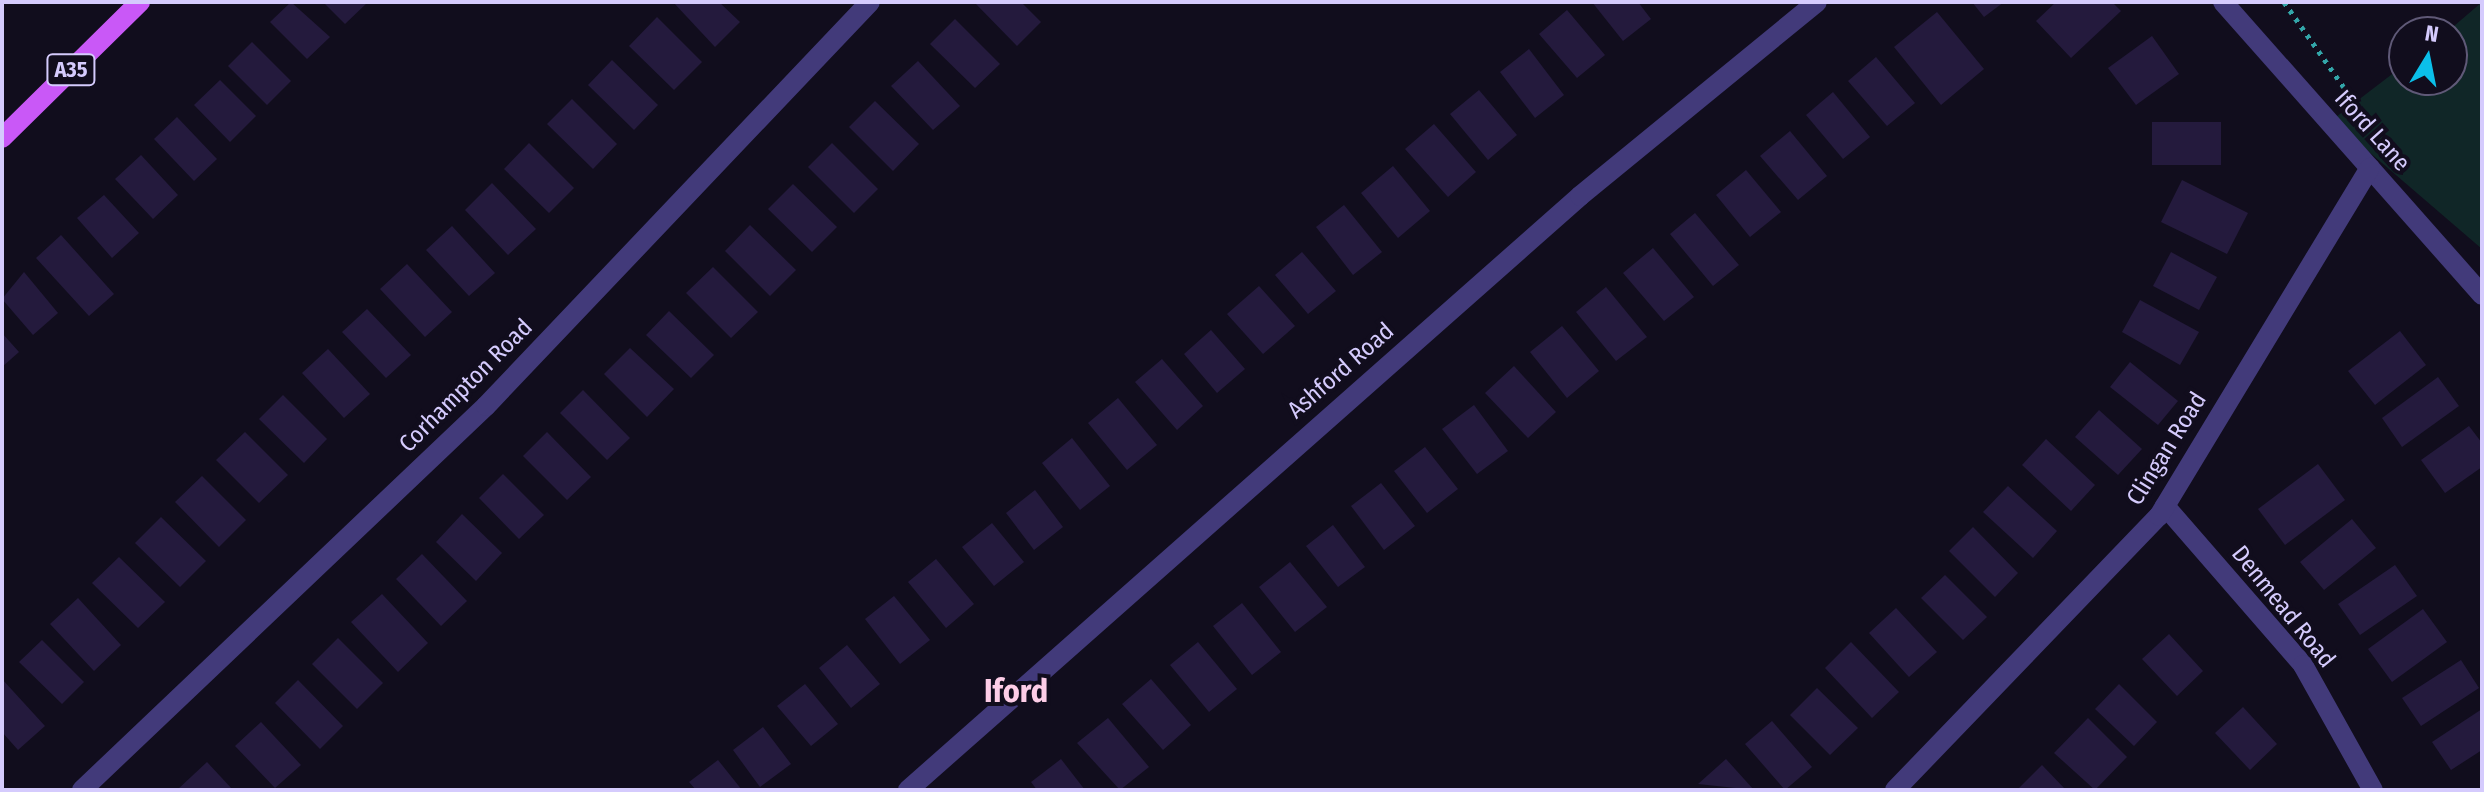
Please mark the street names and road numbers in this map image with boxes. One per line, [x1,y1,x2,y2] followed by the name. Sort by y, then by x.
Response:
[45,52,97,88] road number: A35
[2328,85,2416,177] street label: Iford Lane
[393,313,539,459] street label: Corhampton Road
[1282,317,1400,425] street label: Ashford Road
[2121,387,2213,511] street label: Clingan Road
[2225,540,2341,674] street label: Denmead Road

